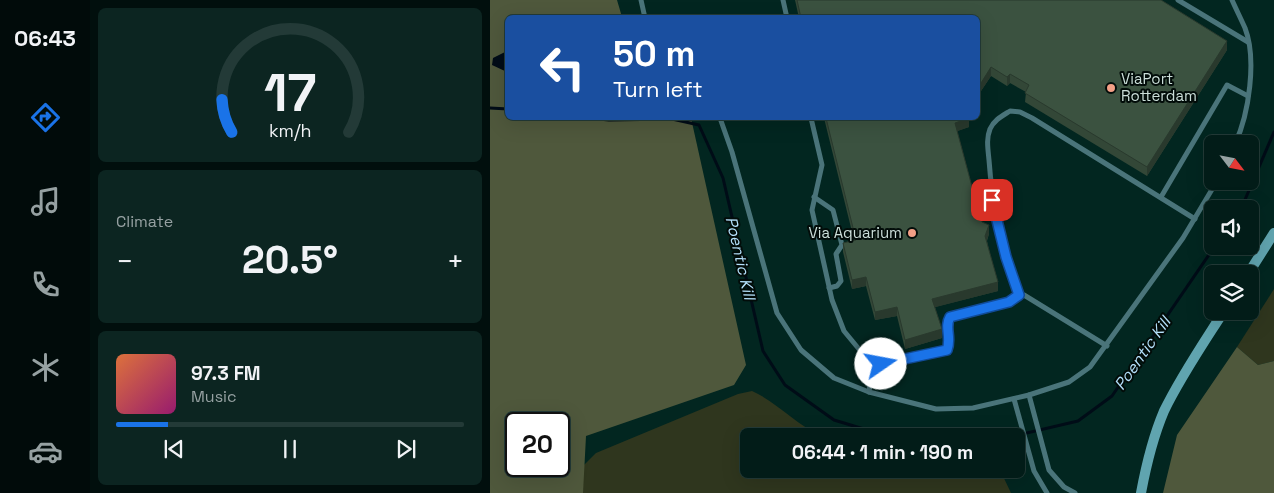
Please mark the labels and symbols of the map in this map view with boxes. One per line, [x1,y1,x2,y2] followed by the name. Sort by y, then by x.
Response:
[1121,69,1197,105] place label: ViaPort Rotterdam
[1105,82,1117,94] marker: ViaPort Rotterdam
[1204,135,1259,190] north arrow
[971,179,1013,221] pin
[721,214,761,304] water label: Poentic Kill
[808,223,902,242] place label: Via Aquarium
[906,227,918,239] marker: Via Aquarium
[1109,311,1177,394] water label: Poentic Kill
[854,337,906,389] position arrow
[505,412,570,477] speed limit sign: 20

